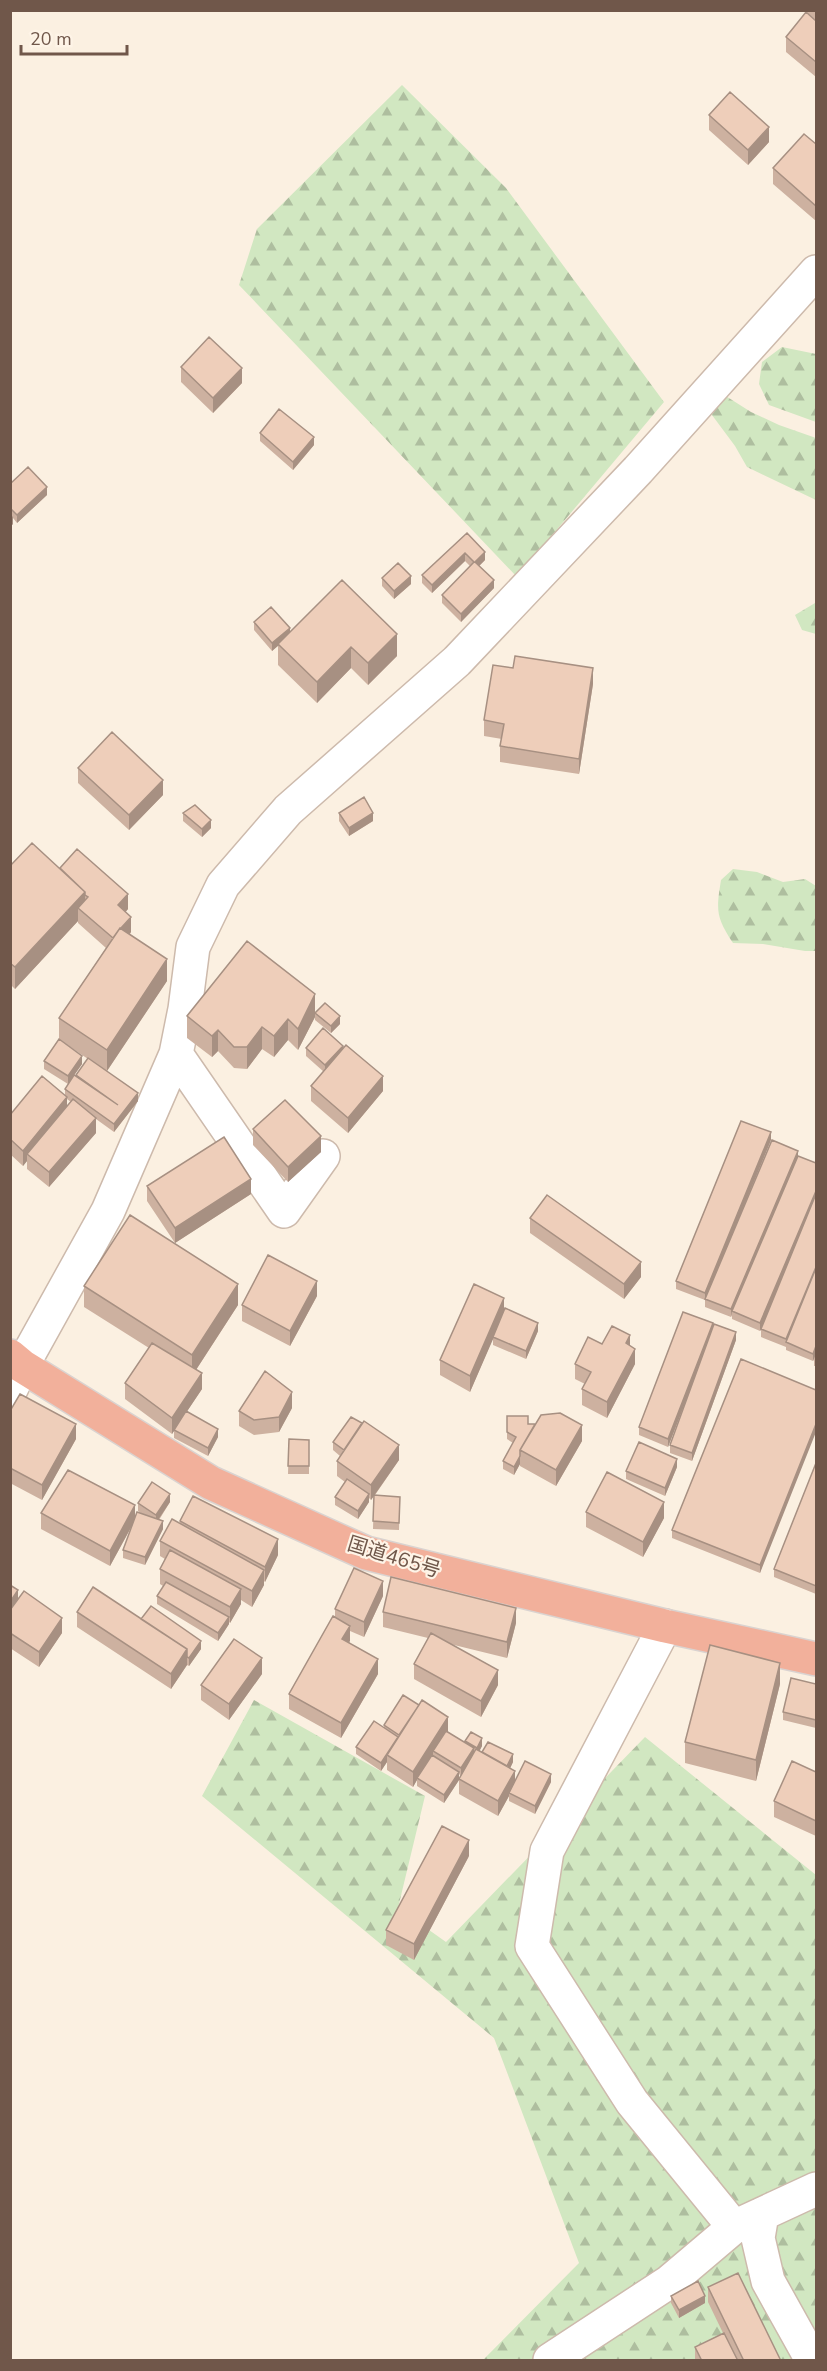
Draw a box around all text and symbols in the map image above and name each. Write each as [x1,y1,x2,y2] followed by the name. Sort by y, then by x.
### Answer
[21,18,128,56] scale bar
[30,27,72,51] text: 20 m
[344,1530,444,1584] street label: 国道465号

